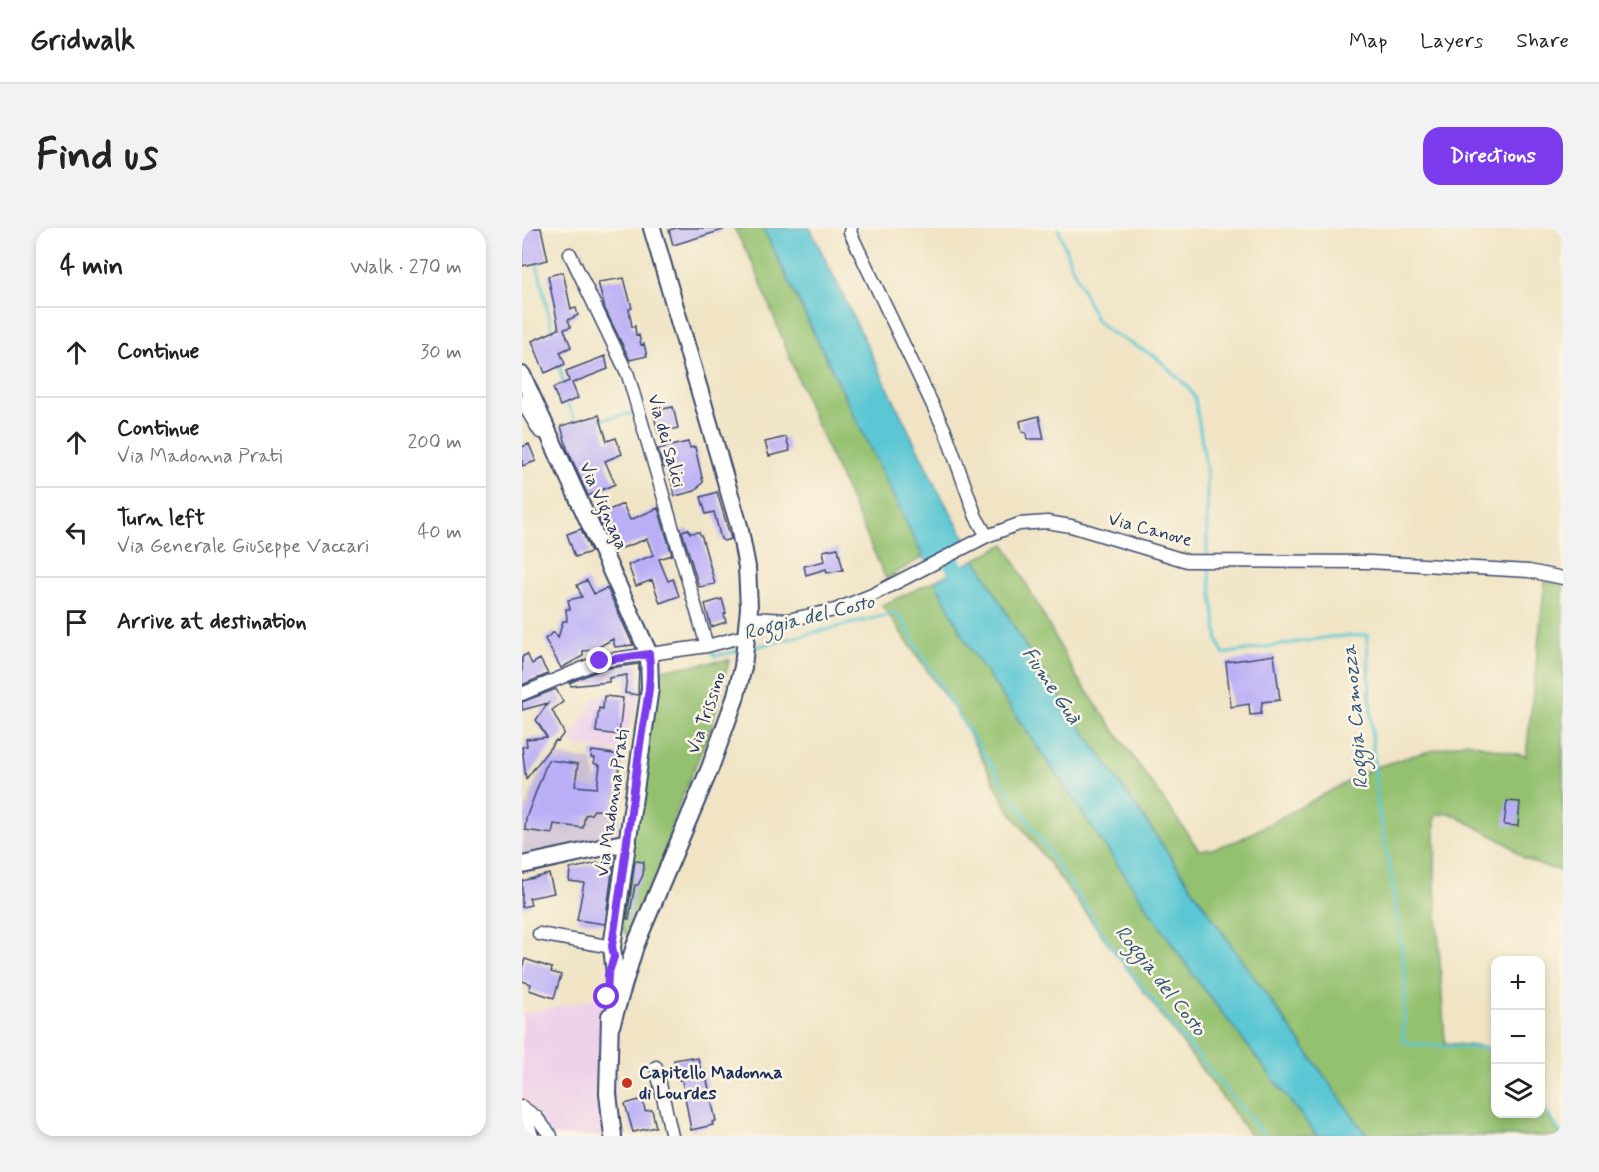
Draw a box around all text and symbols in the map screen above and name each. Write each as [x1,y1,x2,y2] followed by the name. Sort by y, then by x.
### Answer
[30,23,135,60] text: Gridwalk
[1349,27,1387,55] text: Map
[1420,27,1483,55] text: Layers
[1516,27,1569,55] text: Share
[1423,127,1563,185] button: Directions
[36,129,158,184] text: Find us
[60,250,123,284] text: 4 min
[350,254,462,281] text: Walk · 270 m
[60,336,93,369] icon: ahead
[117,338,199,366] text: Continue
[420,339,462,366] text: 30 m
[641,392,691,490] street label: Via dei Salici
[117,415,199,443] text: Continue
[60,426,93,459] icon: ahead
[407,429,462,456] text: 200 m
[117,443,282,470] text: Via Madonna Prati
[571,458,633,554] street label: Via Vignaga
[117,505,205,533] text: Turn left
[1105,507,1195,553] street label: Via Canove
[60,516,93,549] icon: left
[418,519,462,546] text: 40 m
[117,533,369,560] text: Via Generale Giuseppe Vaccari
[741,589,878,649] water label: Roggia del Costo
[60,606,93,639] icon: arrive
[117,608,307,636] text: Arrive at destination
[1015,642,1087,731] water label: Fiume Guà
[1336,642,1378,791] water label: Roggia Camozza
[586,647,612,673] route end
[682,669,732,757] street label: Via Trissino
[591,727,635,878] street label: Via Madonna Prati
[1107,920,1212,1044] water label: Roggia del Costo
[1491,956,1545,1118] map controls
[1491,956,1545,1010] button: +
[593,983,619,1009] route start
[1491,1010,1545,1064] button: −
[639,1061,783,1106] place label: Capitello Madonna di Lourdes
[1491,1064,1545,1118] button: layers
[620,1076,634,1090] marker: Capitello Madonna di Lourdes

